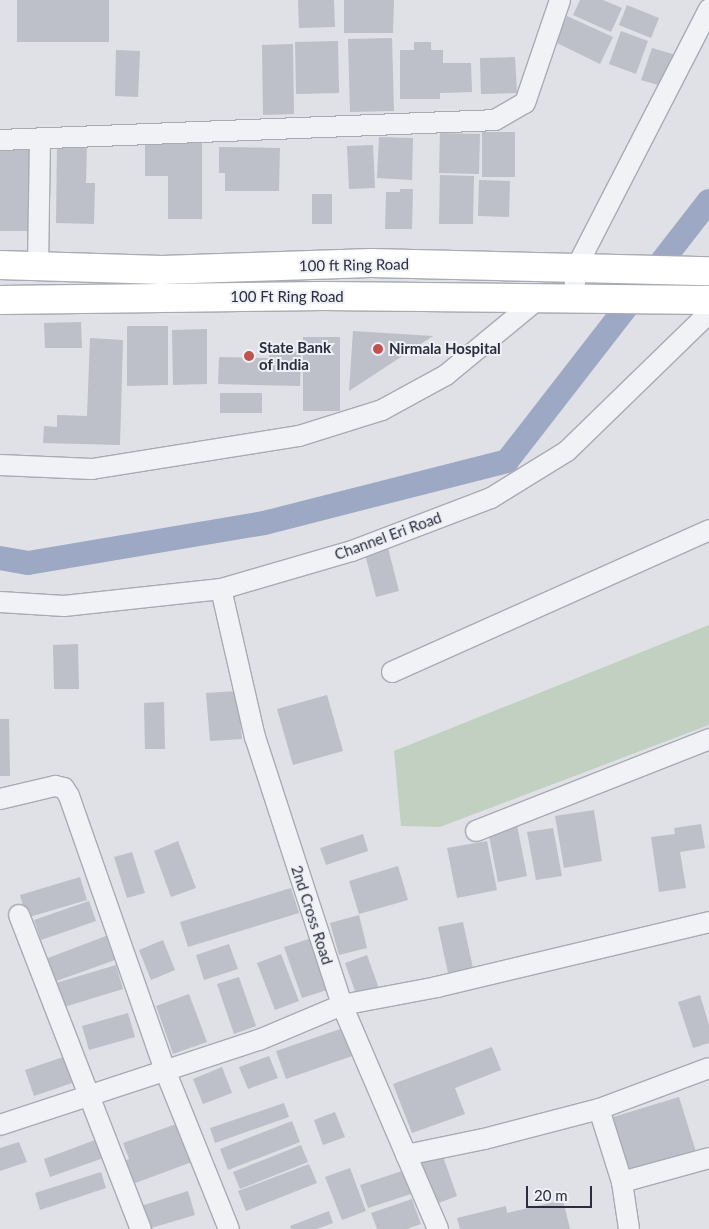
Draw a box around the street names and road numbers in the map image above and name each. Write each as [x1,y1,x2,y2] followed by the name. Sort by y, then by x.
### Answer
[299,255,409,275] street label: 100 ft Ring Road
[230,288,344,306] street label: 100 Ft Ring Road
[332,508,444,564] street label: Channel Eri Road
[288,863,336,967] street label: 2nd Cross Road

